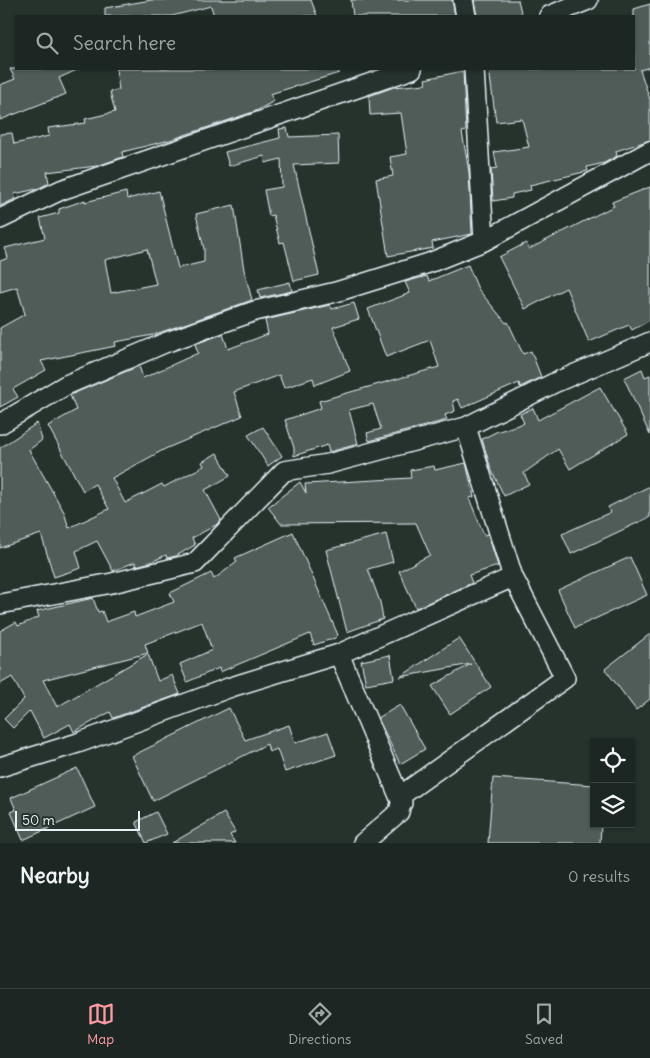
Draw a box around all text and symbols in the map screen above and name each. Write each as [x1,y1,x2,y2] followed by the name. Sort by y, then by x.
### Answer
[15,15,635,70] search box
[33,29,61,57] icon: search
[73,31,176,55] text: Search here
[590,738,635,828] map controls
[590,738,635,783] button: locate
[590,783,635,828] button: layers
[15,808,140,831] scale bar
[22,811,55,829] text: 50 m
[20,862,90,889] text: Nearby
[568,866,630,886] text: 0 results
[87,1000,115,1048] tab: Map
[288,1000,351,1048] tab: Directions
[525,1000,563,1048] tab: Saved

